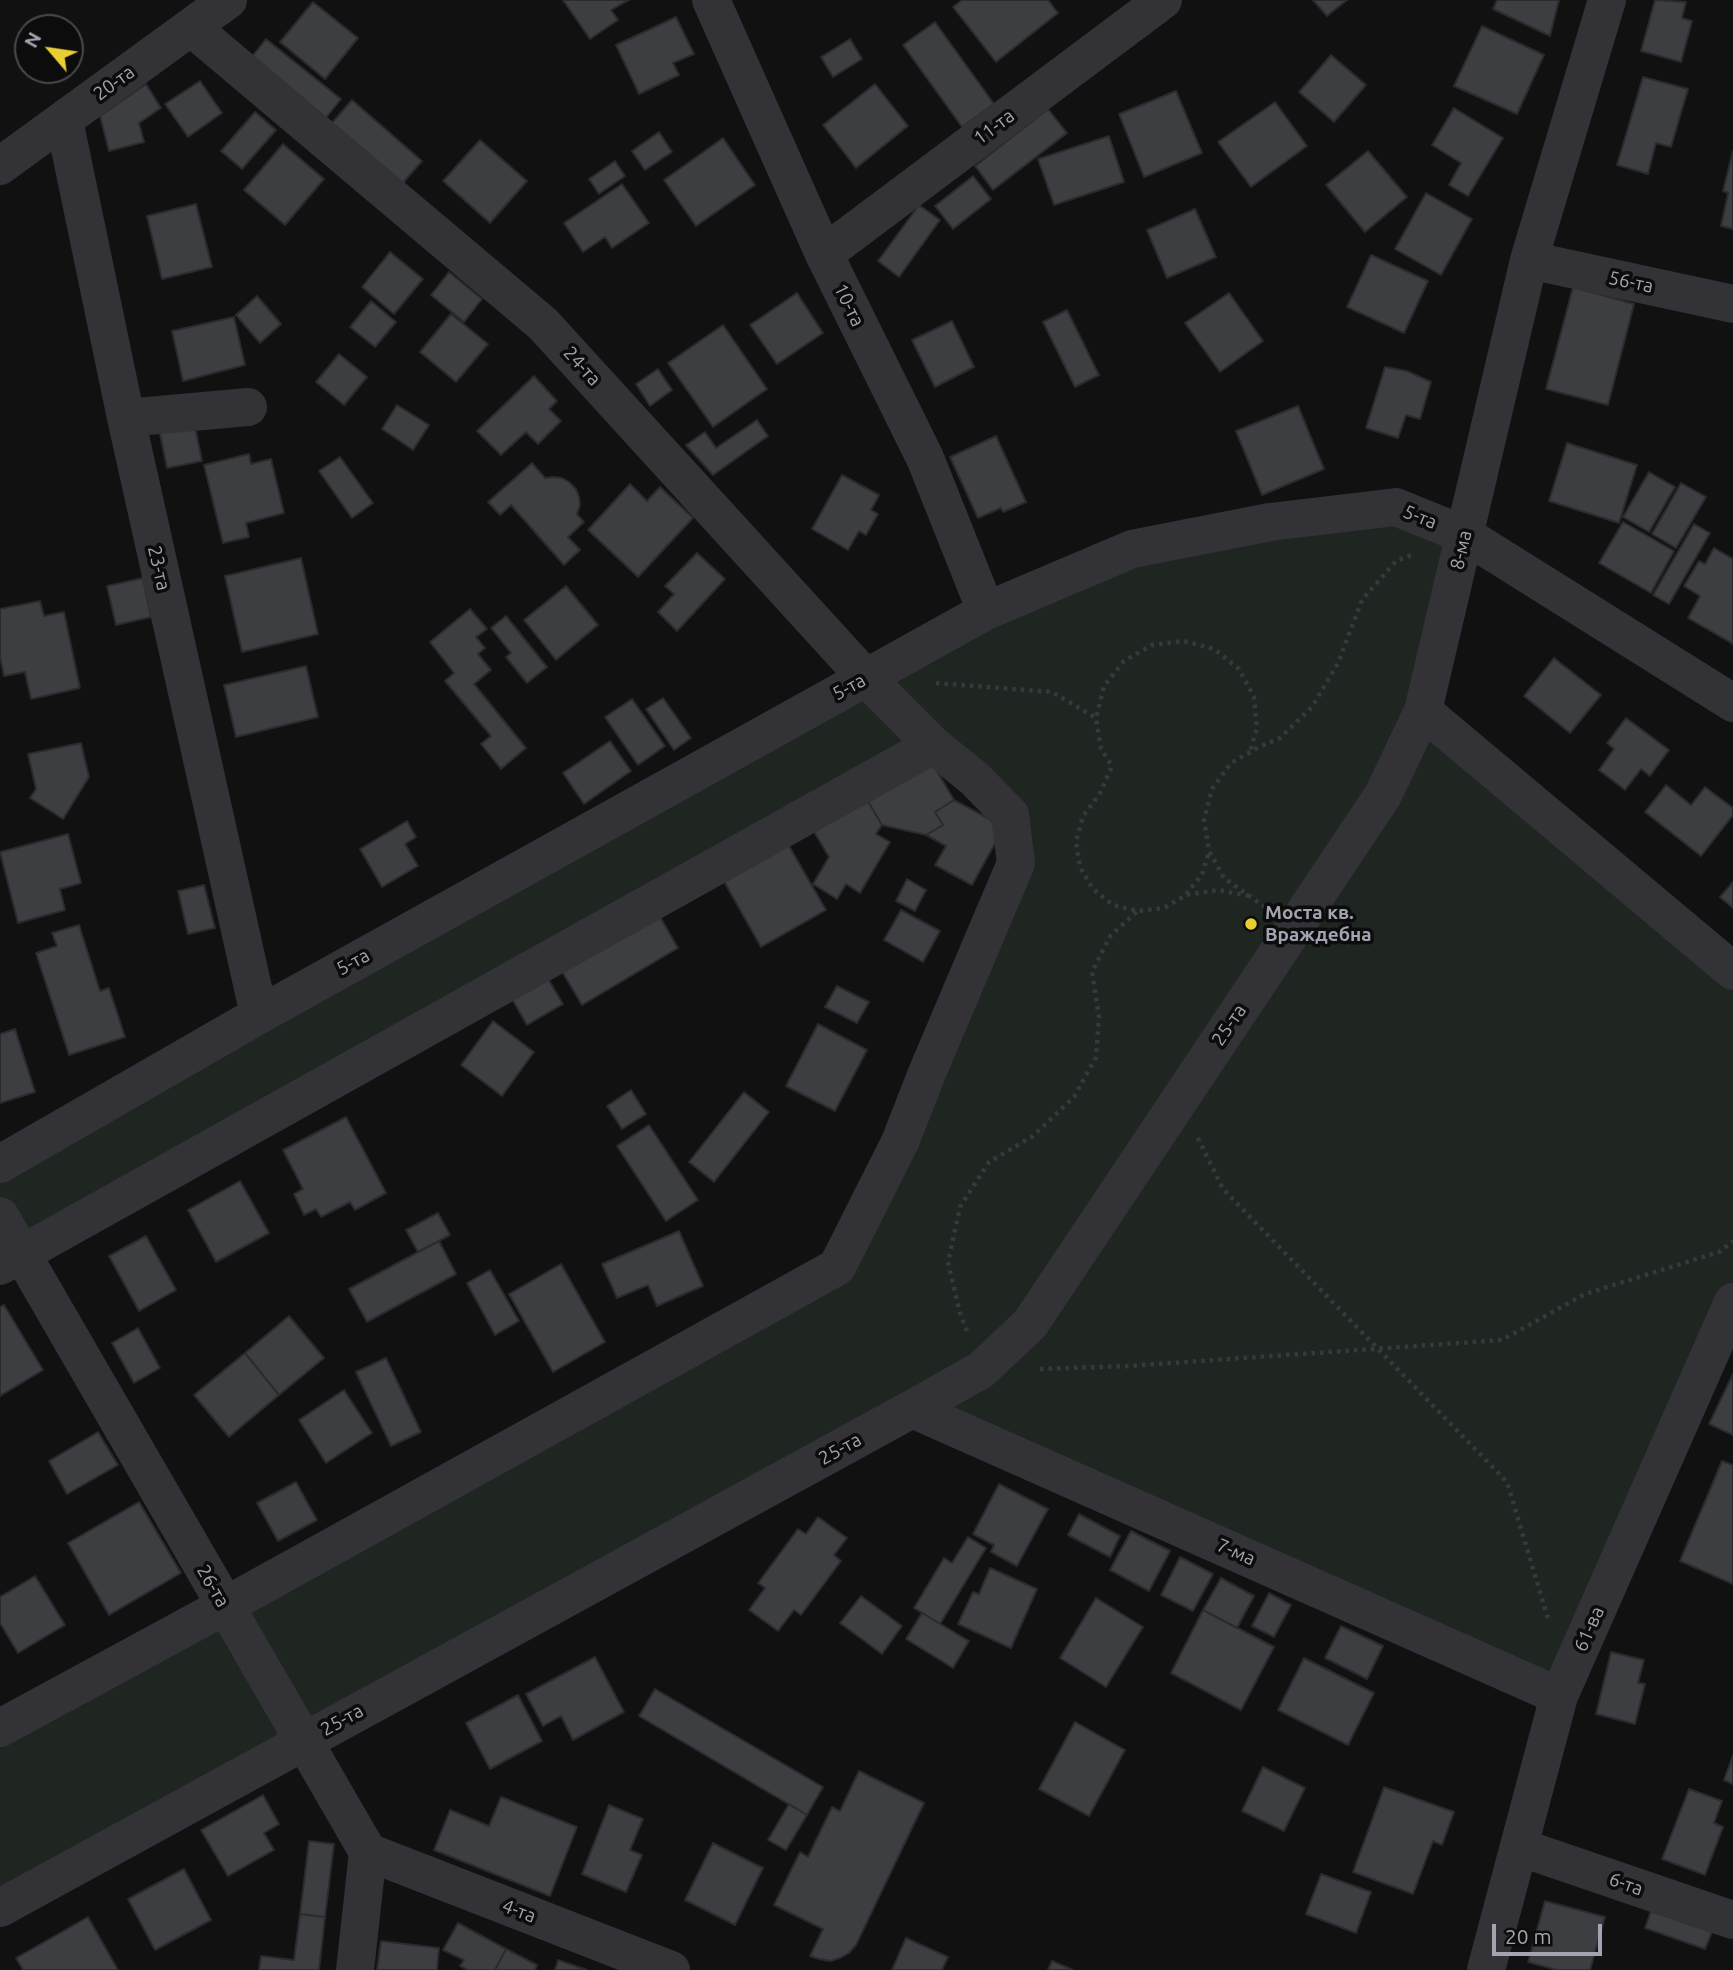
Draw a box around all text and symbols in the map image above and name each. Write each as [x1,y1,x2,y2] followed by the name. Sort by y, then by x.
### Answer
[14,14,84,84] north arrow
[19,28,45,51] text: N
[89,61,139,105] street label: 20-та
[969,104,1019,150] street label: 11-та
[1607,266,1655,298] street label: 56-та
[829,280,869,330] street label: 10-та
[558,342,606,390] street label: 24-та
[1400,500,1440,534] street label: 5-та
[1445,528,1477,572] street label: 8-ма
[143,543,175,593] street label: 23-та
[828,669,870,705] street label: 5-та
[1265,902,1372,946] place label: Моста кв. Враждебна
[1243,916,1259,932] marker: Моста кв. Враждебна
[332,944,374,980] street label: 5-та
[1207,1000,1251,1050] street label: 25-та
[815,1428,865,1470] street label: 25-та
[1213,1533,1259,1571] street label: 7-ма
[192,1561,234,1611] street label: 26-та
[1569,1603,1609,1655] street label: 61-ва
[317,1699,367,1741] street label: 25-та
[1606,1868,1646,1900] street label: 6-та
[499,1894,539,1928] street label: 4-та
[1495,1910,1605,1954] scale bar
[1505,1924,1552,1948] text: 20 m

